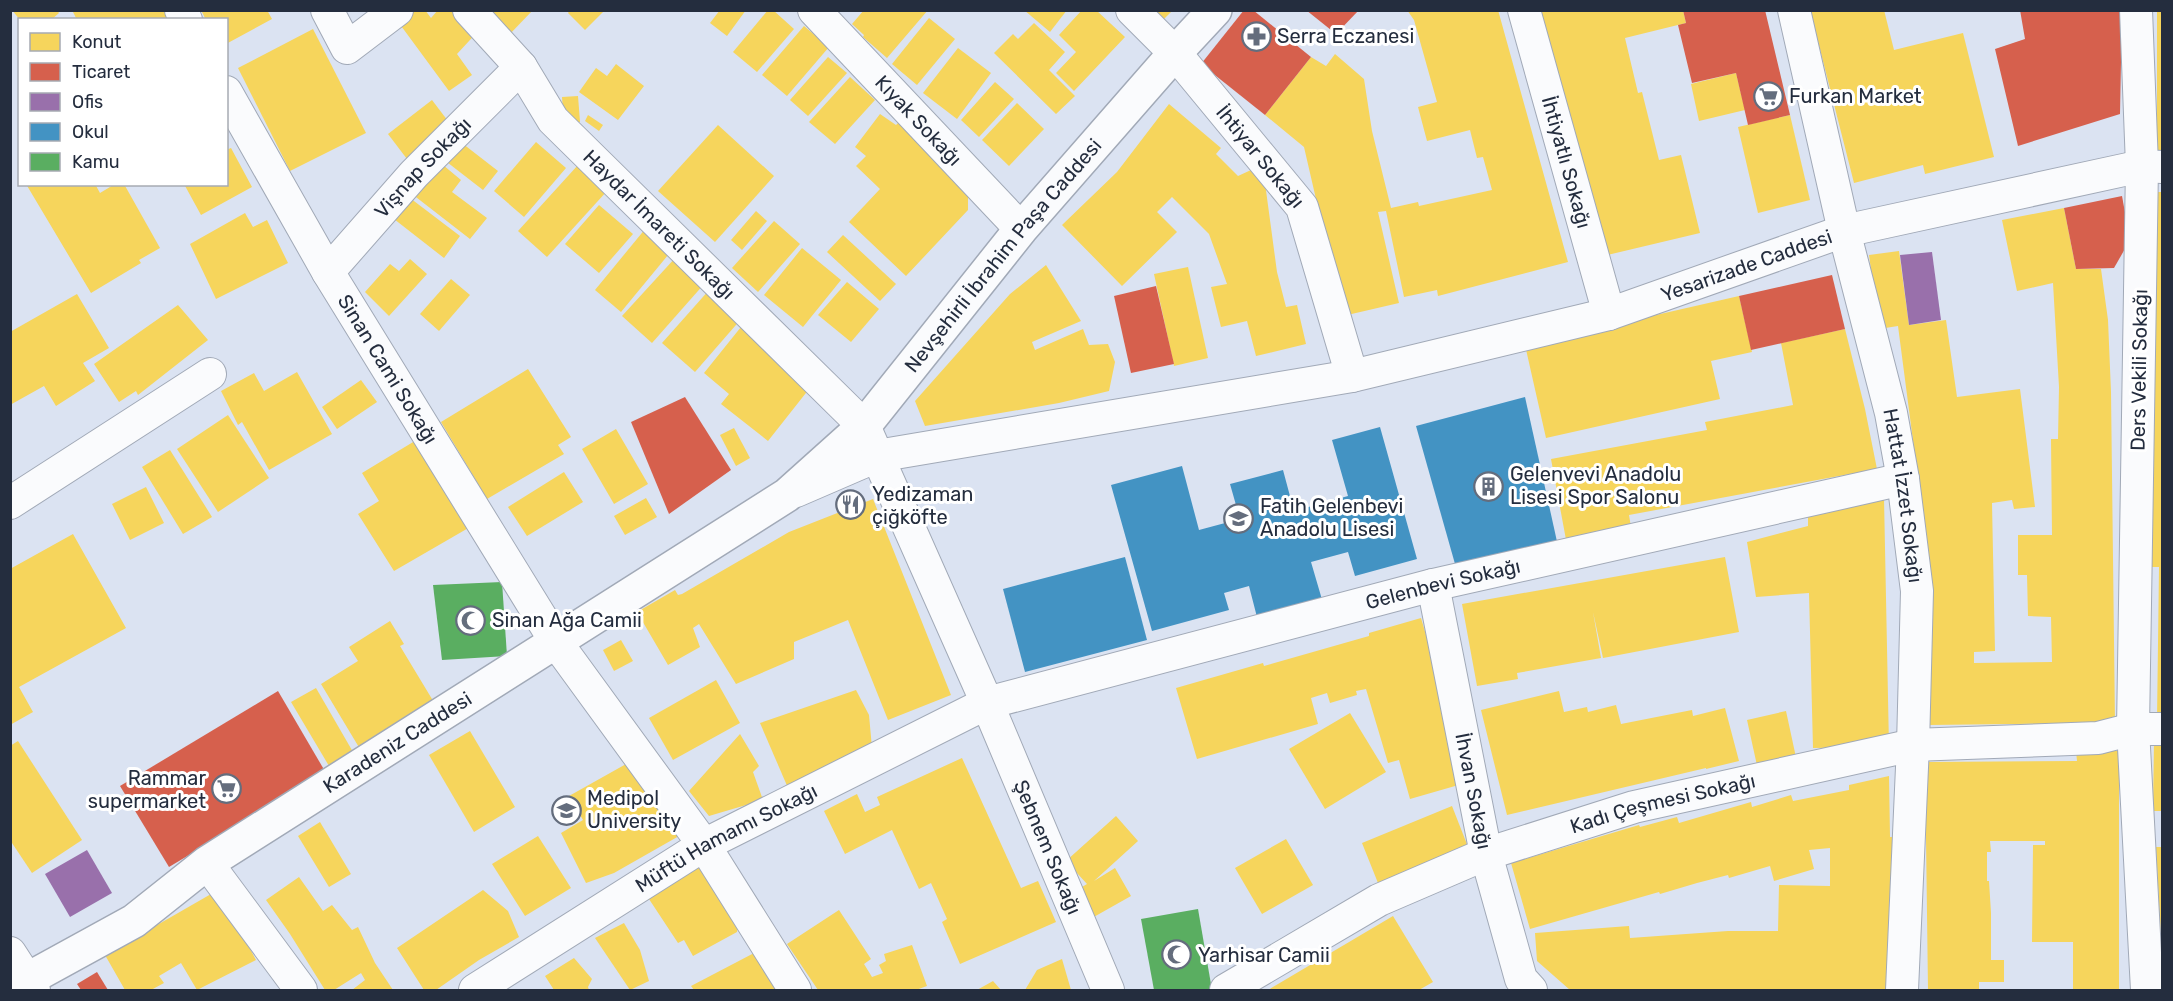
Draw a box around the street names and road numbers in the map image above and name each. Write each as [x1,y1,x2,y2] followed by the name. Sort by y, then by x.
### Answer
[870,70,967,171] street label: Kıyak Sokağı
[1537,93,1596,231] street label: İhtiyatlı Sokağı
[1211,100,1310,213] street label: İhtiyar Sokağı
[369,112,476,223] street label: Vişnap Sokağı
[900,134,1107,377] street label: Nevşehirli İbrahim Paşa Caddesi
[578,145,740,304] street label: Haydar İmareti Sokağı
[1658,224,1835,307] street label: Yesarizade Caddesi
[2126,289,2152,451] street label: Ders Vekili Sokağı
[333,290,443,448] street label: Sinan Cami Sokağı
[1878,406,1928,584] street label: Hattat İzzet Sokağı
[1363,554,1523,614] street label: Gelenbevi Sokağı
[319,686,476,798] street label: Karadeniz Caddesi
[1450,731,1497,851] street label: İhvan Sokağı
[1567,768,1757,839] street label: Kadı Çeşmesi Sokağı
[1009,776,1087,918] street label: Şebnem Sokağı
[631,778,821,897] street label: Müftü Hamamı Sokağı

